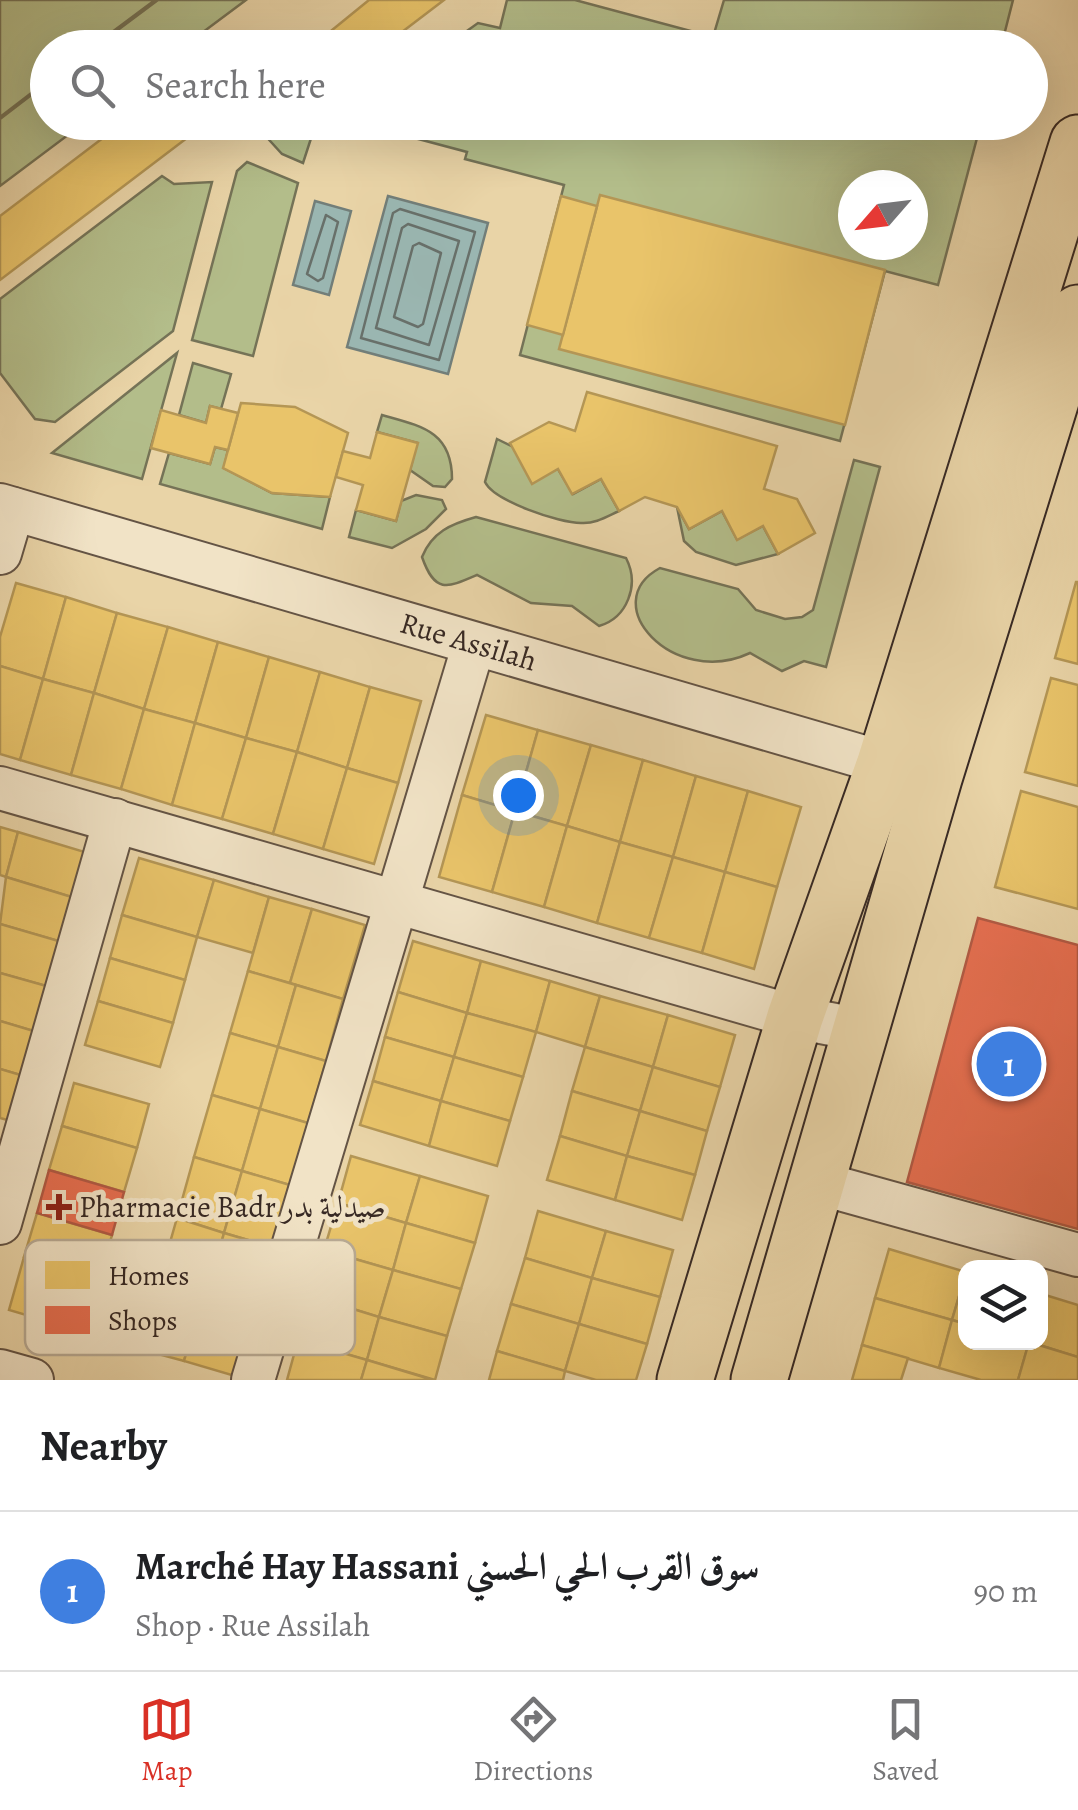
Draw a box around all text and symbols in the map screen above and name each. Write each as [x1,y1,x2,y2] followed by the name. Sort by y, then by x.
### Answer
[30,30,1048,140] search box
[65,58,120,113] icon: search
[145,59,326,111] text: Search here
[838,170,928,260] north arrow
[395,603,542,681] street label: Rue Assilah
[493,770,544,821] your location
[976,1026,1042,1102] pin: 1
[79,1187,386,1227] place label: Pharmacie Badr صيدلية بدر
[48,1196,70,1218] marker: Pharmacie Badr صيدلية بدر
[25,1240,355,1355] legend
[108,1257,190,1295] text: Homes
[958,1260,1048,1350] map controls
[958,1260,1048,1350] button: layers
[108,1302,178,1340] text: Shops
[40,1417,167,1474] text: Nearby
[135,1540,760,1592] text: Marché Hay Hassani سوق القرب الحي الحسني
[67,1569,78,1613] text: 1
[973,1569,1038,1613] text: 90 m
[135,1603,370,1647] text: Shop · Rue Assilah
[139,1692,194,1790] tab: Map
[473,1692,593,1790] tab: Directions
[872,1692,939,1790] tab: Saved

